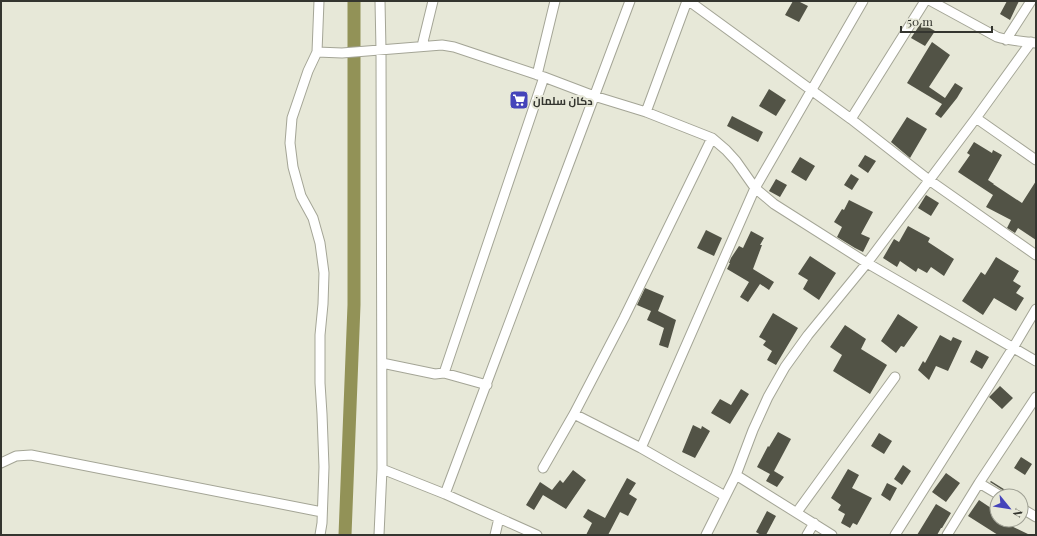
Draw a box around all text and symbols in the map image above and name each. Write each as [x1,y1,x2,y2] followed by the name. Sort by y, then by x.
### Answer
[901,8,992,34] scale bar
[907,13,933,29] text: 50 m
[508,89,530,111] supermarket icon: دكان سلمان
[533,93,593,108] place label: دكان سلمان
[989,488,1029,528] north arrow
[1010,506,1027,520] text: N

